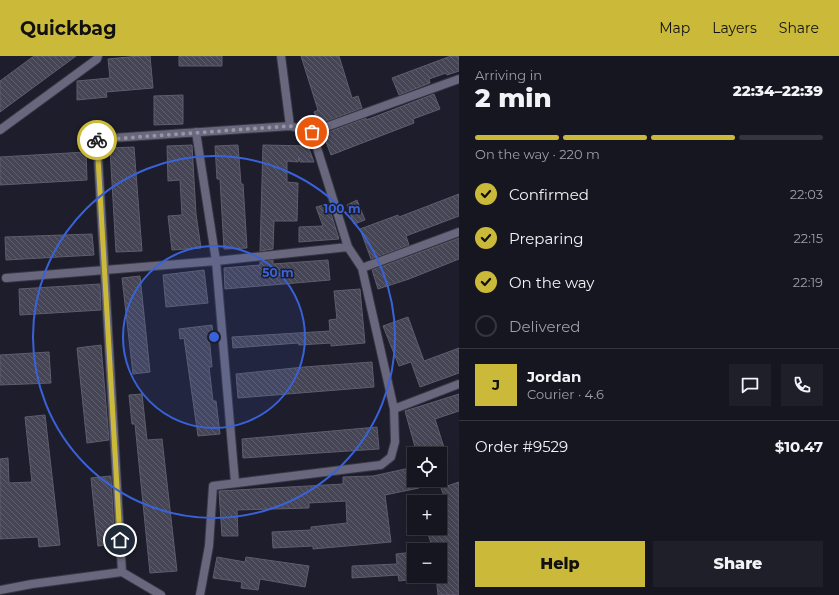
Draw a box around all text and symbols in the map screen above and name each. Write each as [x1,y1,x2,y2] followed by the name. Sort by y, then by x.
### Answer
[20,17,116,40] text: Quickbag
[659,19,690,37] text: Map
[712,19,757,37] text: Layers
[779,19,819,37] text: Share
[475,67,542,83] text: Arriving in
[733,81,823,100] text: 22:34–22:39
[475,82,552,114] text: 2 min
[295,115,329,149] pin
[77,120,117,160] courier
[301,121,323,143] icon: bag
[86,129,108,151] icon: bike
[475,146,600,162] text: On the way · 220 m
[475,183,497,205] icon: check
[509,185,589,204] text: Confirmed
[790,186,823,202] text: 22:03
[324,201,360,216] text: 100 m
[475,227,497,249] icon: check
[509,229,584,248] text: Preparing
[793,230,823,246] text: 22:15
[262,265,294,280] text: 50 m
[475,271,497,293] icon: check
[509,273,594,292] text: On the way
[793,274,823,290] text: 22:19
[509,317,581,336] text: Delivered
[207,330,221,344] centre of rings
[729,364,771,406] button: chat
[781,364,823,406] button: phone
[527,367,581,386] text: Jordan
[492,375,500,394] text: J
[527,386,604,402] text: Courier · 4.6
[475,437,568,456] text: Order #9529
[775,437,823,456] text: $10.47
[407,447,447,583] map controls
[407,447,447,487] button: locate
[407,495,447,535] button: +
[103,523,137,557] pin
[109,529,131,551] icon: home
[475,541,645,587] button: Help
[653,541,823,587] button: Share
[407,543,447,583] button: −

